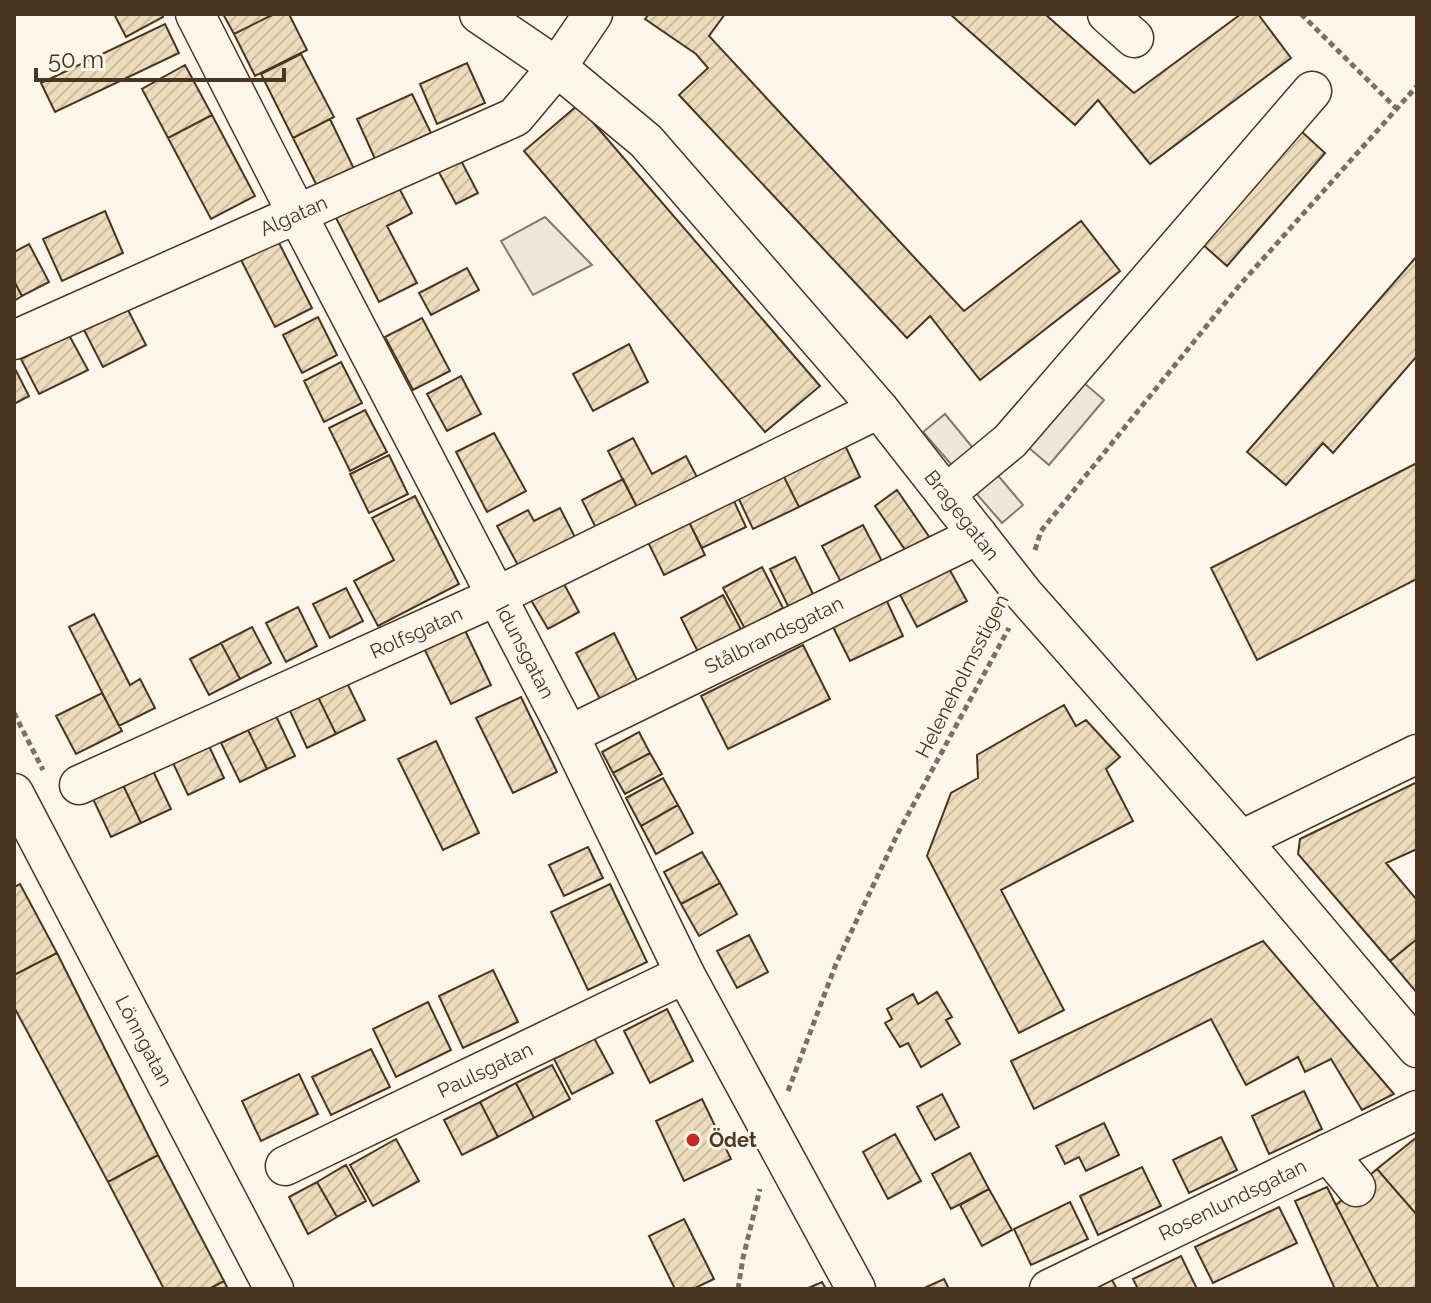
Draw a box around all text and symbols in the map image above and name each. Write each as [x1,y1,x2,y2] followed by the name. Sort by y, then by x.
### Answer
[36,32,284,82] scale bar
[48,45,104,74] text: 50 m
[256,190,331,241] street label: Algatan
[919,465,1005,565] street label: Bragegatan
[910,590,1014,762] street label: Heleneholmsstigen
[700,591,847,679] street label: Stålbrandsgatan
[491,600,560,703] street label: Idunsgatan
[366,601,466,664] street label: Rolfsgatan
[110,991,178,1090] street label: Lönngatan
[434,1037,537,1103] street label: Paulsgatan
[709,1128,757,1152] place label: Ödet
[684,1131,702,1149] marker: Ödet
[1155,1154,1310,1246] street label: Rosenlundsgatan

